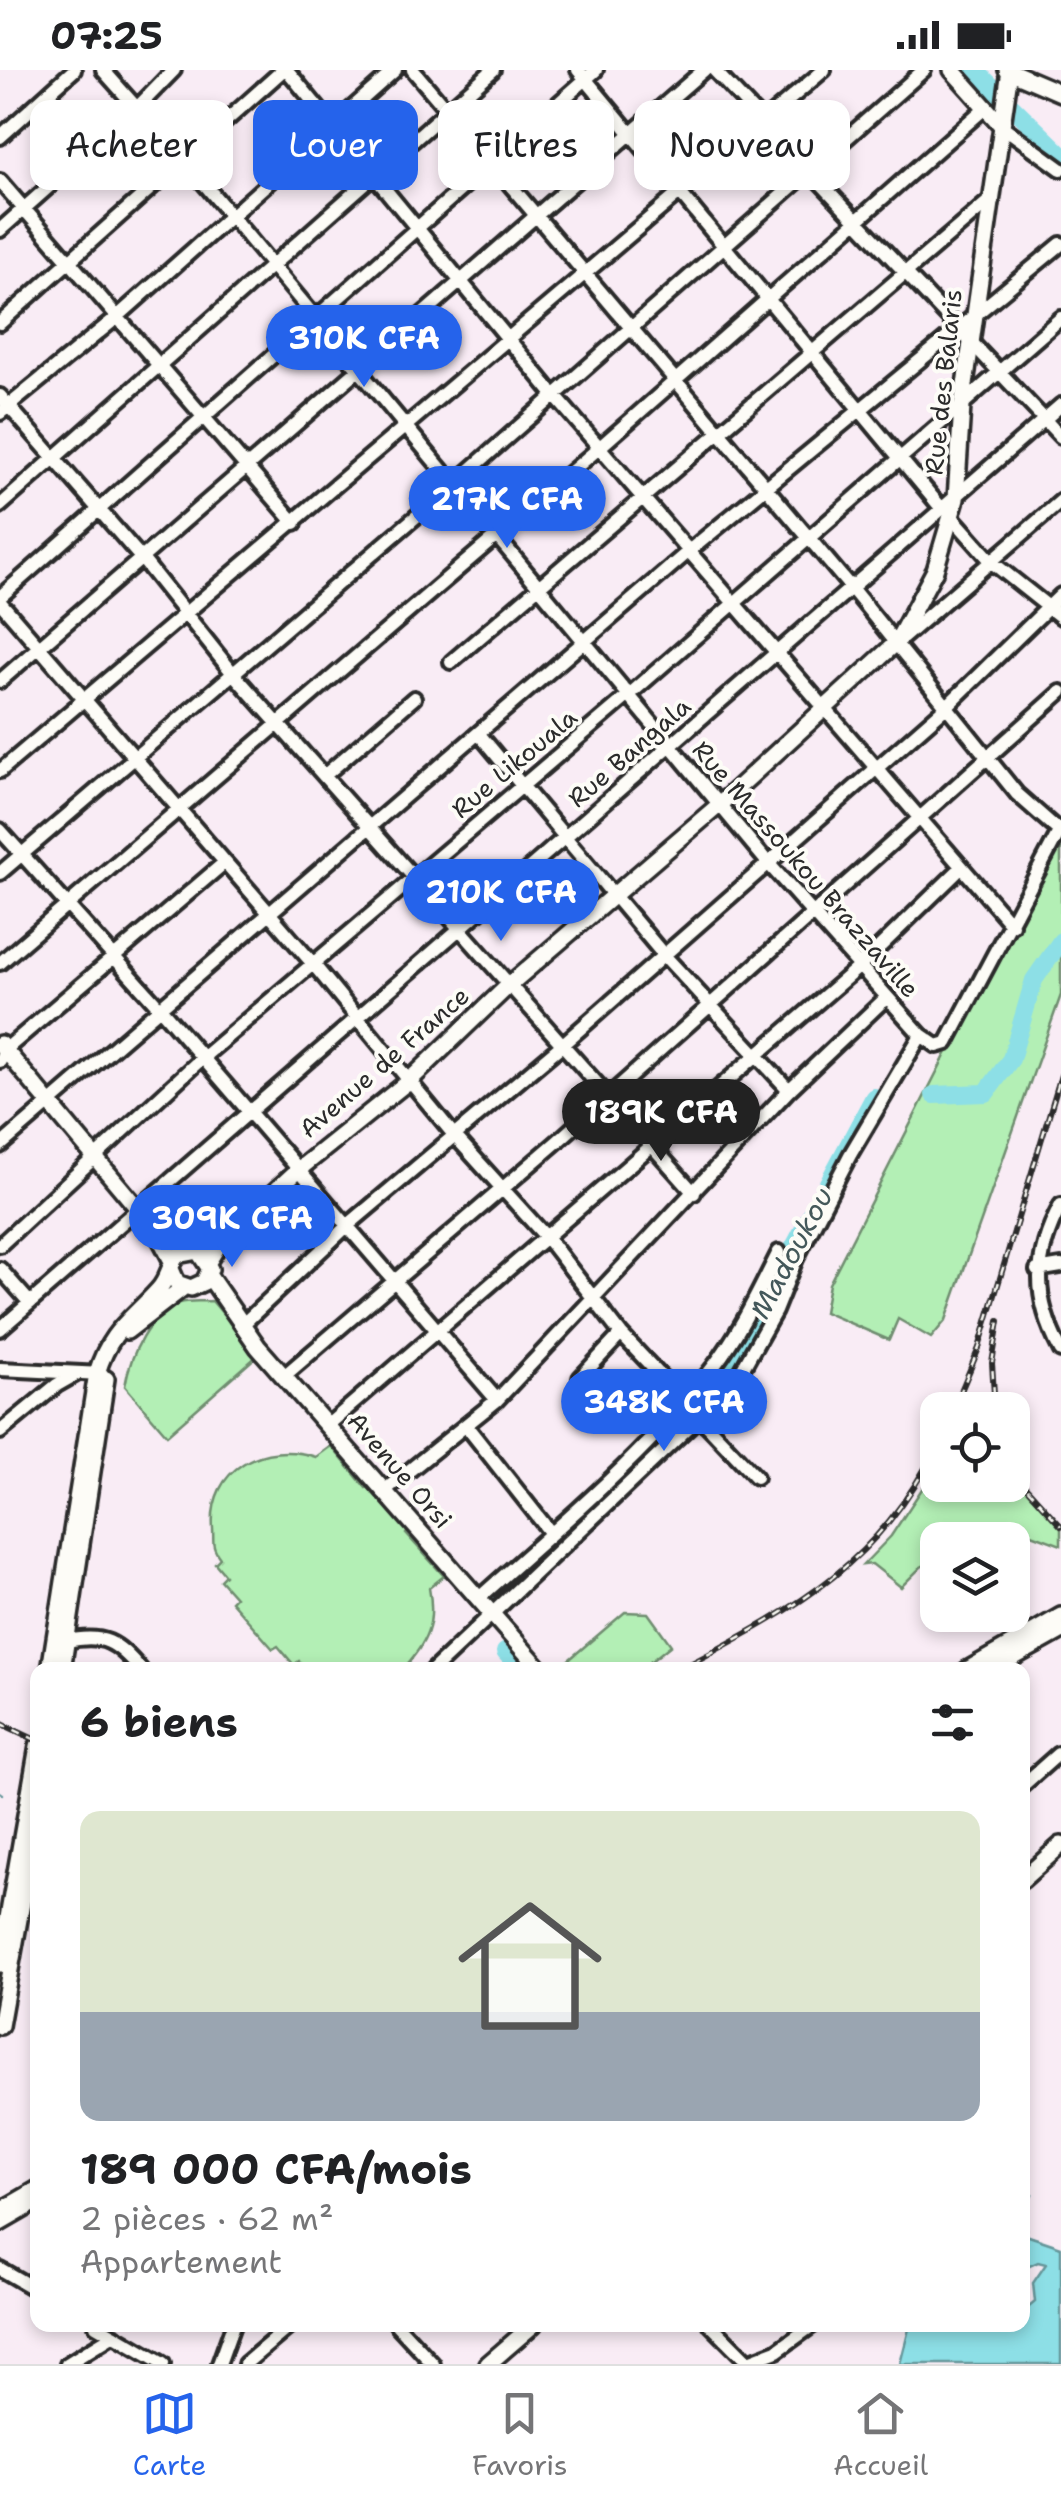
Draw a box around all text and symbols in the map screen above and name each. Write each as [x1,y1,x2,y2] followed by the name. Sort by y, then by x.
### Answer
[50,10,163,61] text: 07:25
[30,100,233,190] chip: Acheter
[253,100,418,190] chip: Louer
[438,100,614,190] chip: Filtres
[634,100,850,190] chip: Nouveau
[916,288,970,476] street label: Rue des Balaris
[261,305,467,390] pin: 310K CFA
[288,316,440,359] text: 310K CFA
[404,466,610,551] pin: 217K CFA
[431,477,583,520] text: 217K CFA
[560,689,698,815] street label: Rue Bangala
[444,700,584,826] street label: Rue Likouala
[685,733,927,1005] street label: Rue Massoukou Brazzaville
[398,859,604,944] pin: 210K CFA
[425,870,577,913] text: 210K CFA
[292,979,476,1145] street label: Avenue de France
[558,1079,764,1164] pin: 189K CFA
[584,1090,738,1133] text: 189K CFA
[741,1181,841,1325] water label: Madoukou
[129,1185,335,1270] pin: 309K CFA
[151,1196,313,1239] text: 309K CFA
[561,1369,767,1454] pin: 348K CFA
[583,1380,745,1423] text: 348K CFA
[920,1392,1030,1632] map controls
[920,1392,1030,1502] button: locate
[340,1404,460,1536] street label: Avenue Orsi
[920,1522,1030,1632] button: layers
[80,1694,238,1750] text: 6 biens
[925,1695,980,1750] icon: filters
[440,1876,620,2056] icon: home
[80,2141,472,2197] text: 189 000 CFA/mois
[80,2197,333,2240] text: 2 pièces · 62 m²
[80,2240,282,2283] text: Appartement
[133,2386,206,2484] tab: Carte
[472,2386,568,2484] tab: Favoris
[833,2386,928,2484] tab: Accueil

